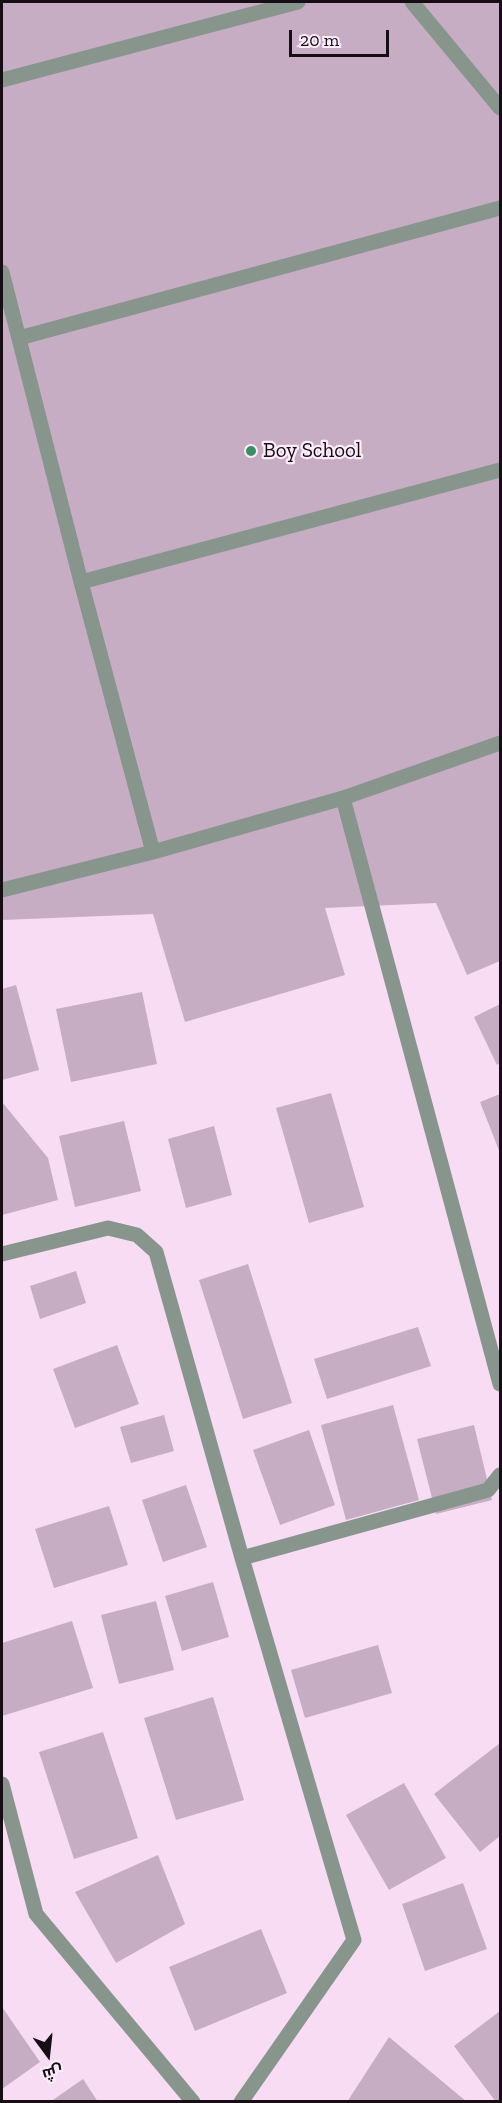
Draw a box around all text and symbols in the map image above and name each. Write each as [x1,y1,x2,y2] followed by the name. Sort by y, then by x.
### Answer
[292,18,392,56] scale bar
[300,29,339,51] text: 20 m
[263,438,361,464] place label: Boy School
[244,444,258,458] marker: Boy School
[18,2025,78,2085] north arrow
[40,2061,65,2085] text: ش

